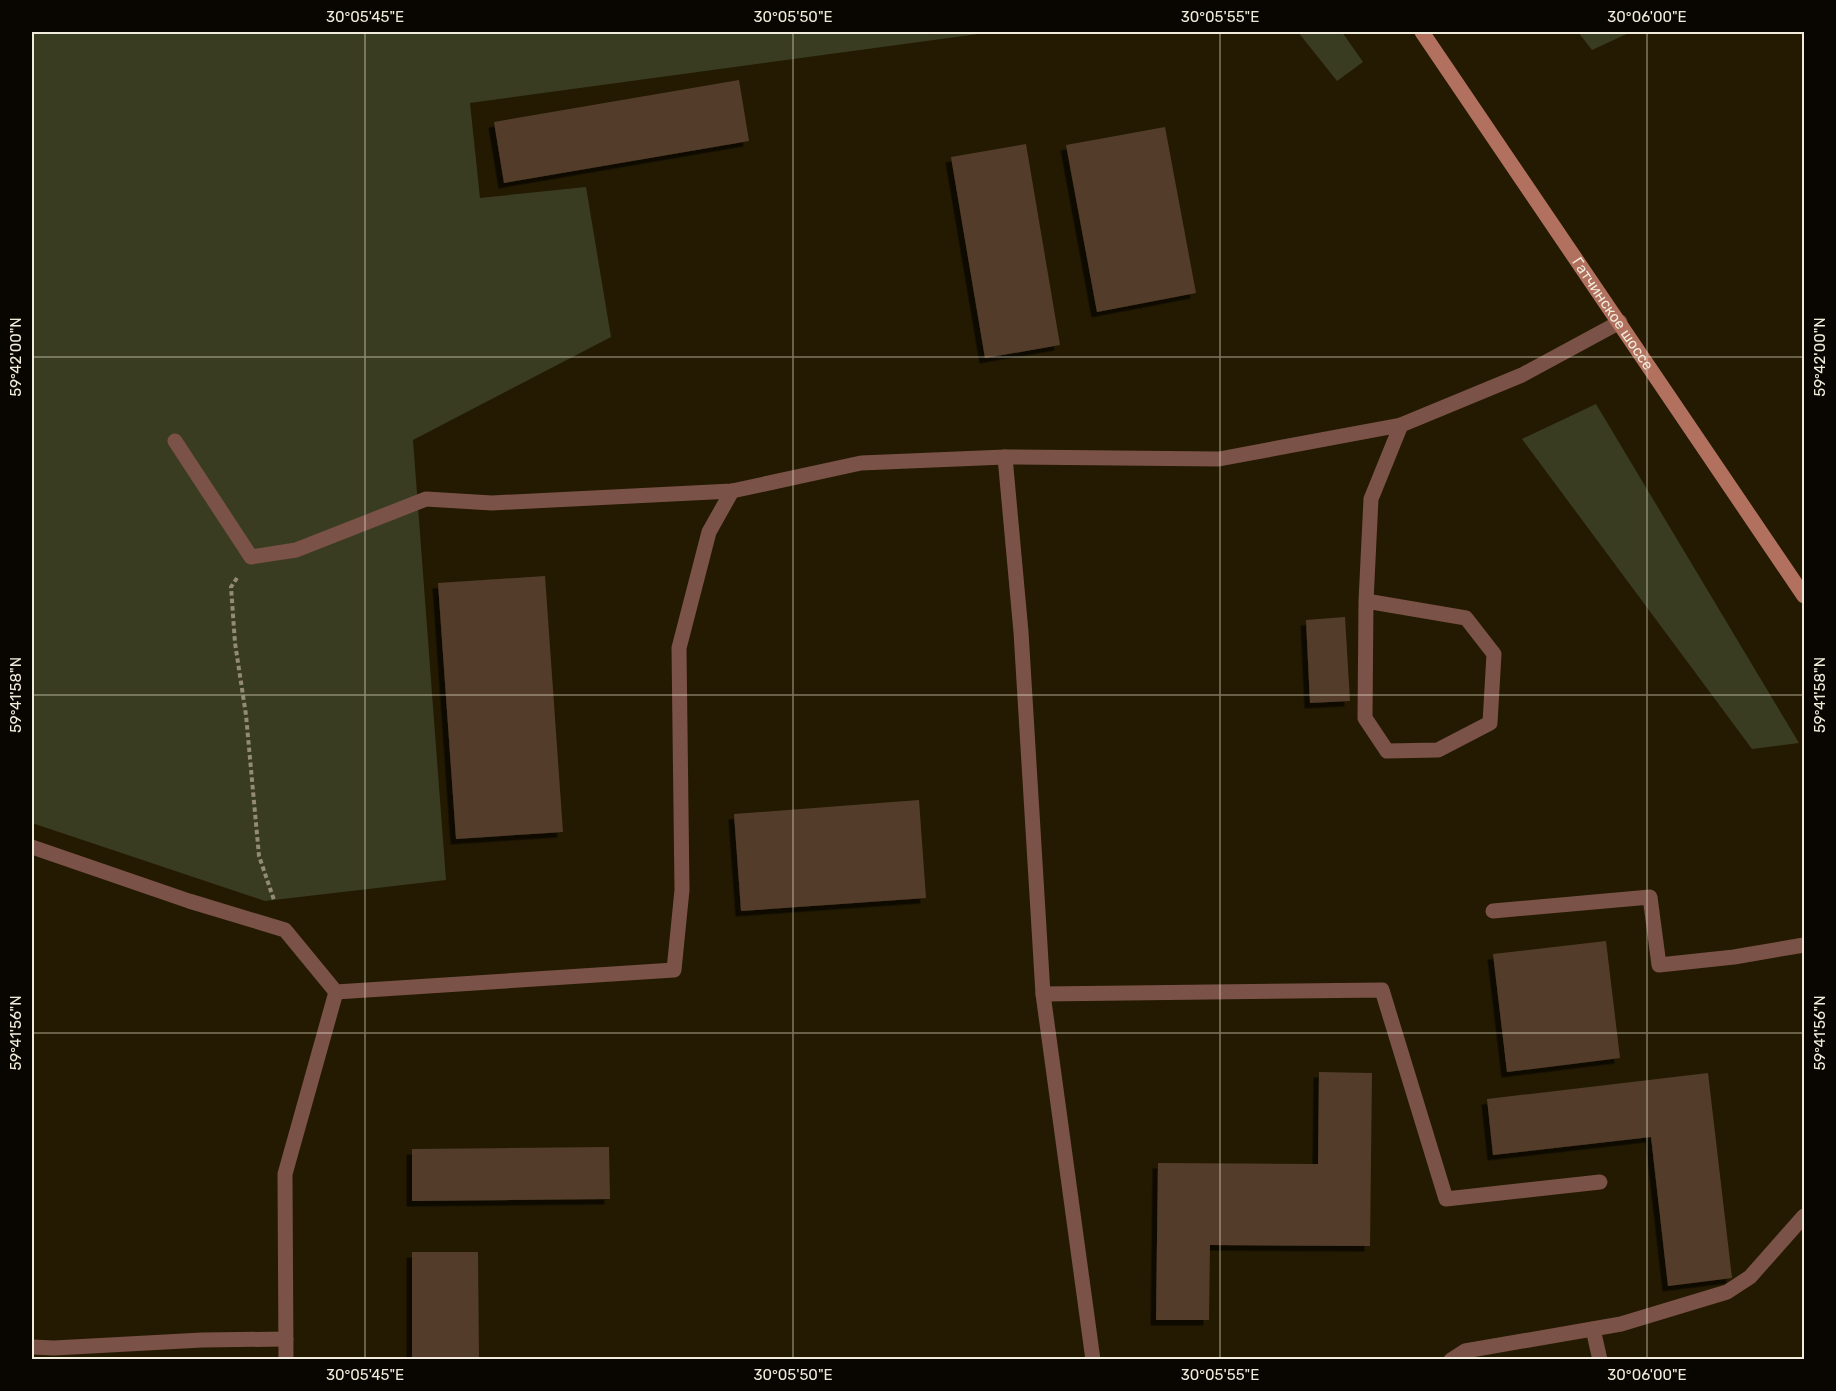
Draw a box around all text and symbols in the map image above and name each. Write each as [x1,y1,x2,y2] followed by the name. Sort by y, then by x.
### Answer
[326,8,404,26] text: 30°05'45"E
[753,8,833,26] text: 30°05'50"E
[1181,8,1259,26] text: 30°05'55"E
[1607,8,1687,26] text: 30°06'00"E
[1568,254,1657,373] street label: Гатчинское шоссе
[7,317,25,397] text: 59°42'00"N
[1811,317,1829,397] text: 59°42'00"N
[7,657,25,733] text: 59°41'58"N
[1811,657,1829,733] text: 59°41'58"N
[7,995,25,1071] text: 59°41'56"N
[1811,995,1829,1071] text: 59°41'56"N
[326,1366,404,1384] text: 30°05'45"E
[753,1366,833,1384] text: 30°05'50"E
[1181,1366,1259,1384] text: 30°05'55"E
[1607,1366,1687,1384] text: 30°06'00"E

